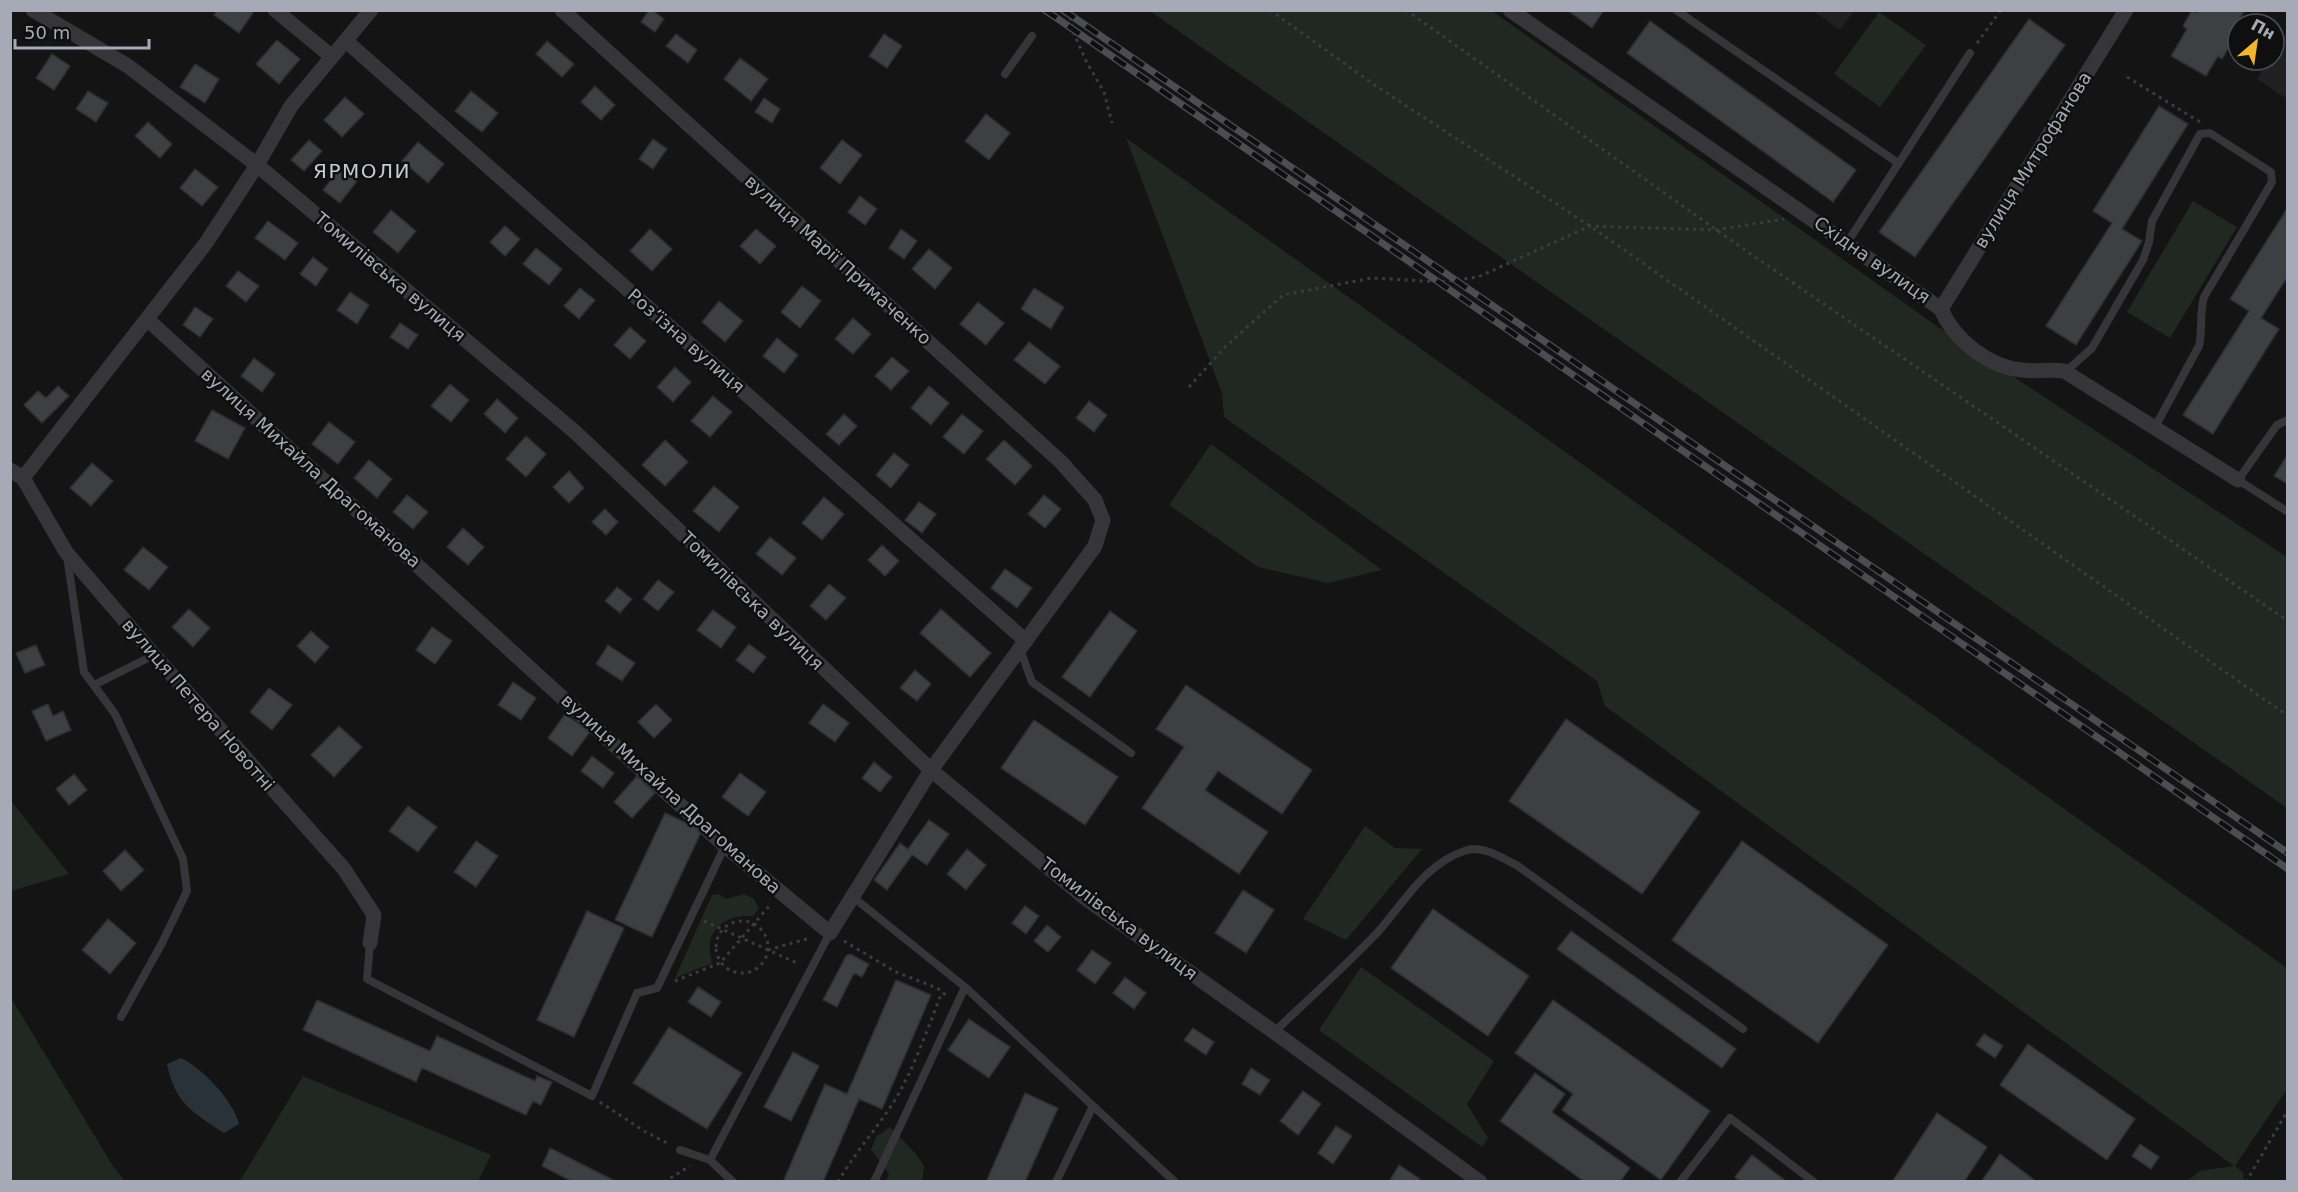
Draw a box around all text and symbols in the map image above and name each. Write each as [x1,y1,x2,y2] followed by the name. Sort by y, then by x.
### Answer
[15,12,148,50] scale bar
[2226,12,2286,72] north arrow
[2248,15,2278,44] text: Пн
[24,22,70,43] text: 50 m
[1970,68,2096,252] street label: вулиця Митрофанова
[313,159,411,183] district label: ЯРМОЛИ
[741,170,936,349] street label: вулиця Марії Примаченко
[310,207,470,346] street label: Томилівська вулиця
[1810,212,1934,307] street label: Східна вулиця
[624,284,749,397] street label: Розʼїзна вулиця
[197,363,425,572] street label: вулиця Михайла Драгоманова
[676,526,828,674] street label: Томилівська вулиця
[118,614,279,795] street label: вулиця Петера Новотні
[557,689,785,898] street label: вулиця Михайла Драгоманова
[1036,852,1202,984] street label: Томилівська вулиця

